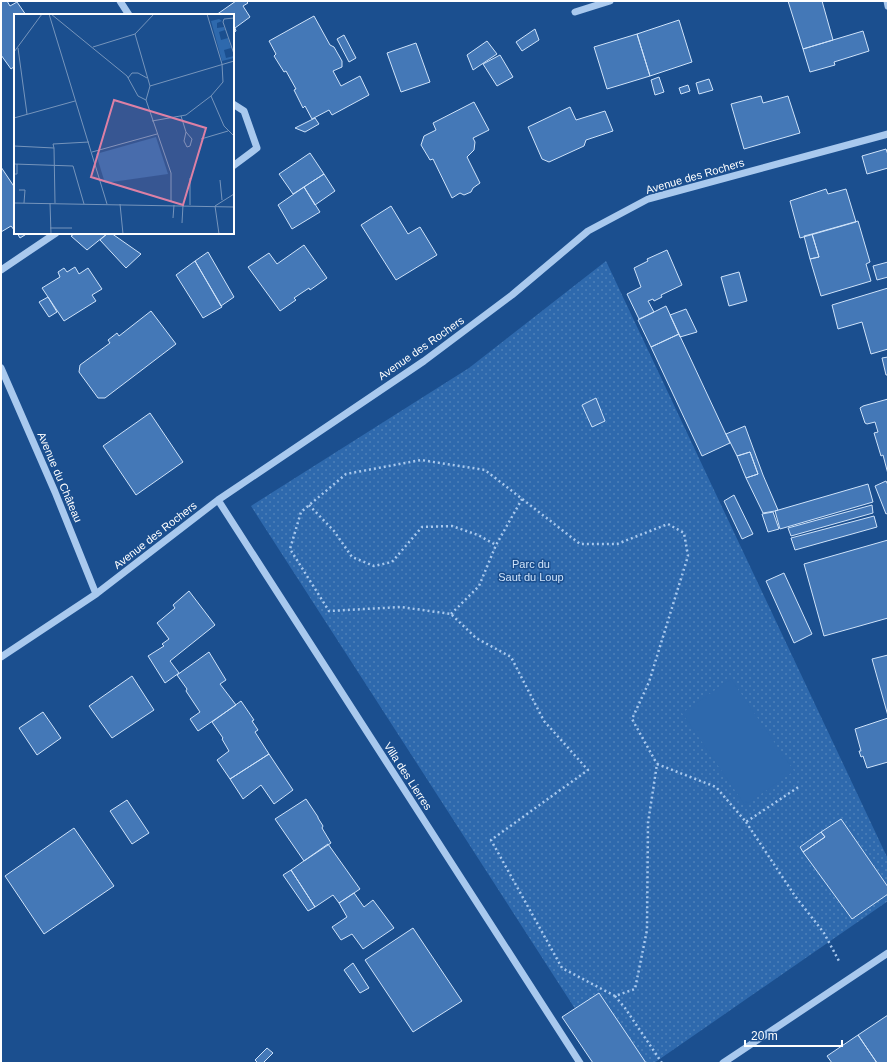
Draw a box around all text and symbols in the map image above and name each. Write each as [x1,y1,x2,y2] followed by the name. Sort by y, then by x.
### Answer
[14,14,234,234] inset map
[644,156,746,196] street label: Avenue des Rochers
[376,314,467,382] street label: Avenue des Rochers
[36,430,84,524] street label: Avenue du Château
[111,499,199,571] street label: Avenue des Rochers
[498,558,564,583] park label: Parc du Saut du Loup
[382,740,435,812] street label: Villa des Lierres
[745,1022,842,1048] scale bar
[751,1029,778,1043] text: 20 m

